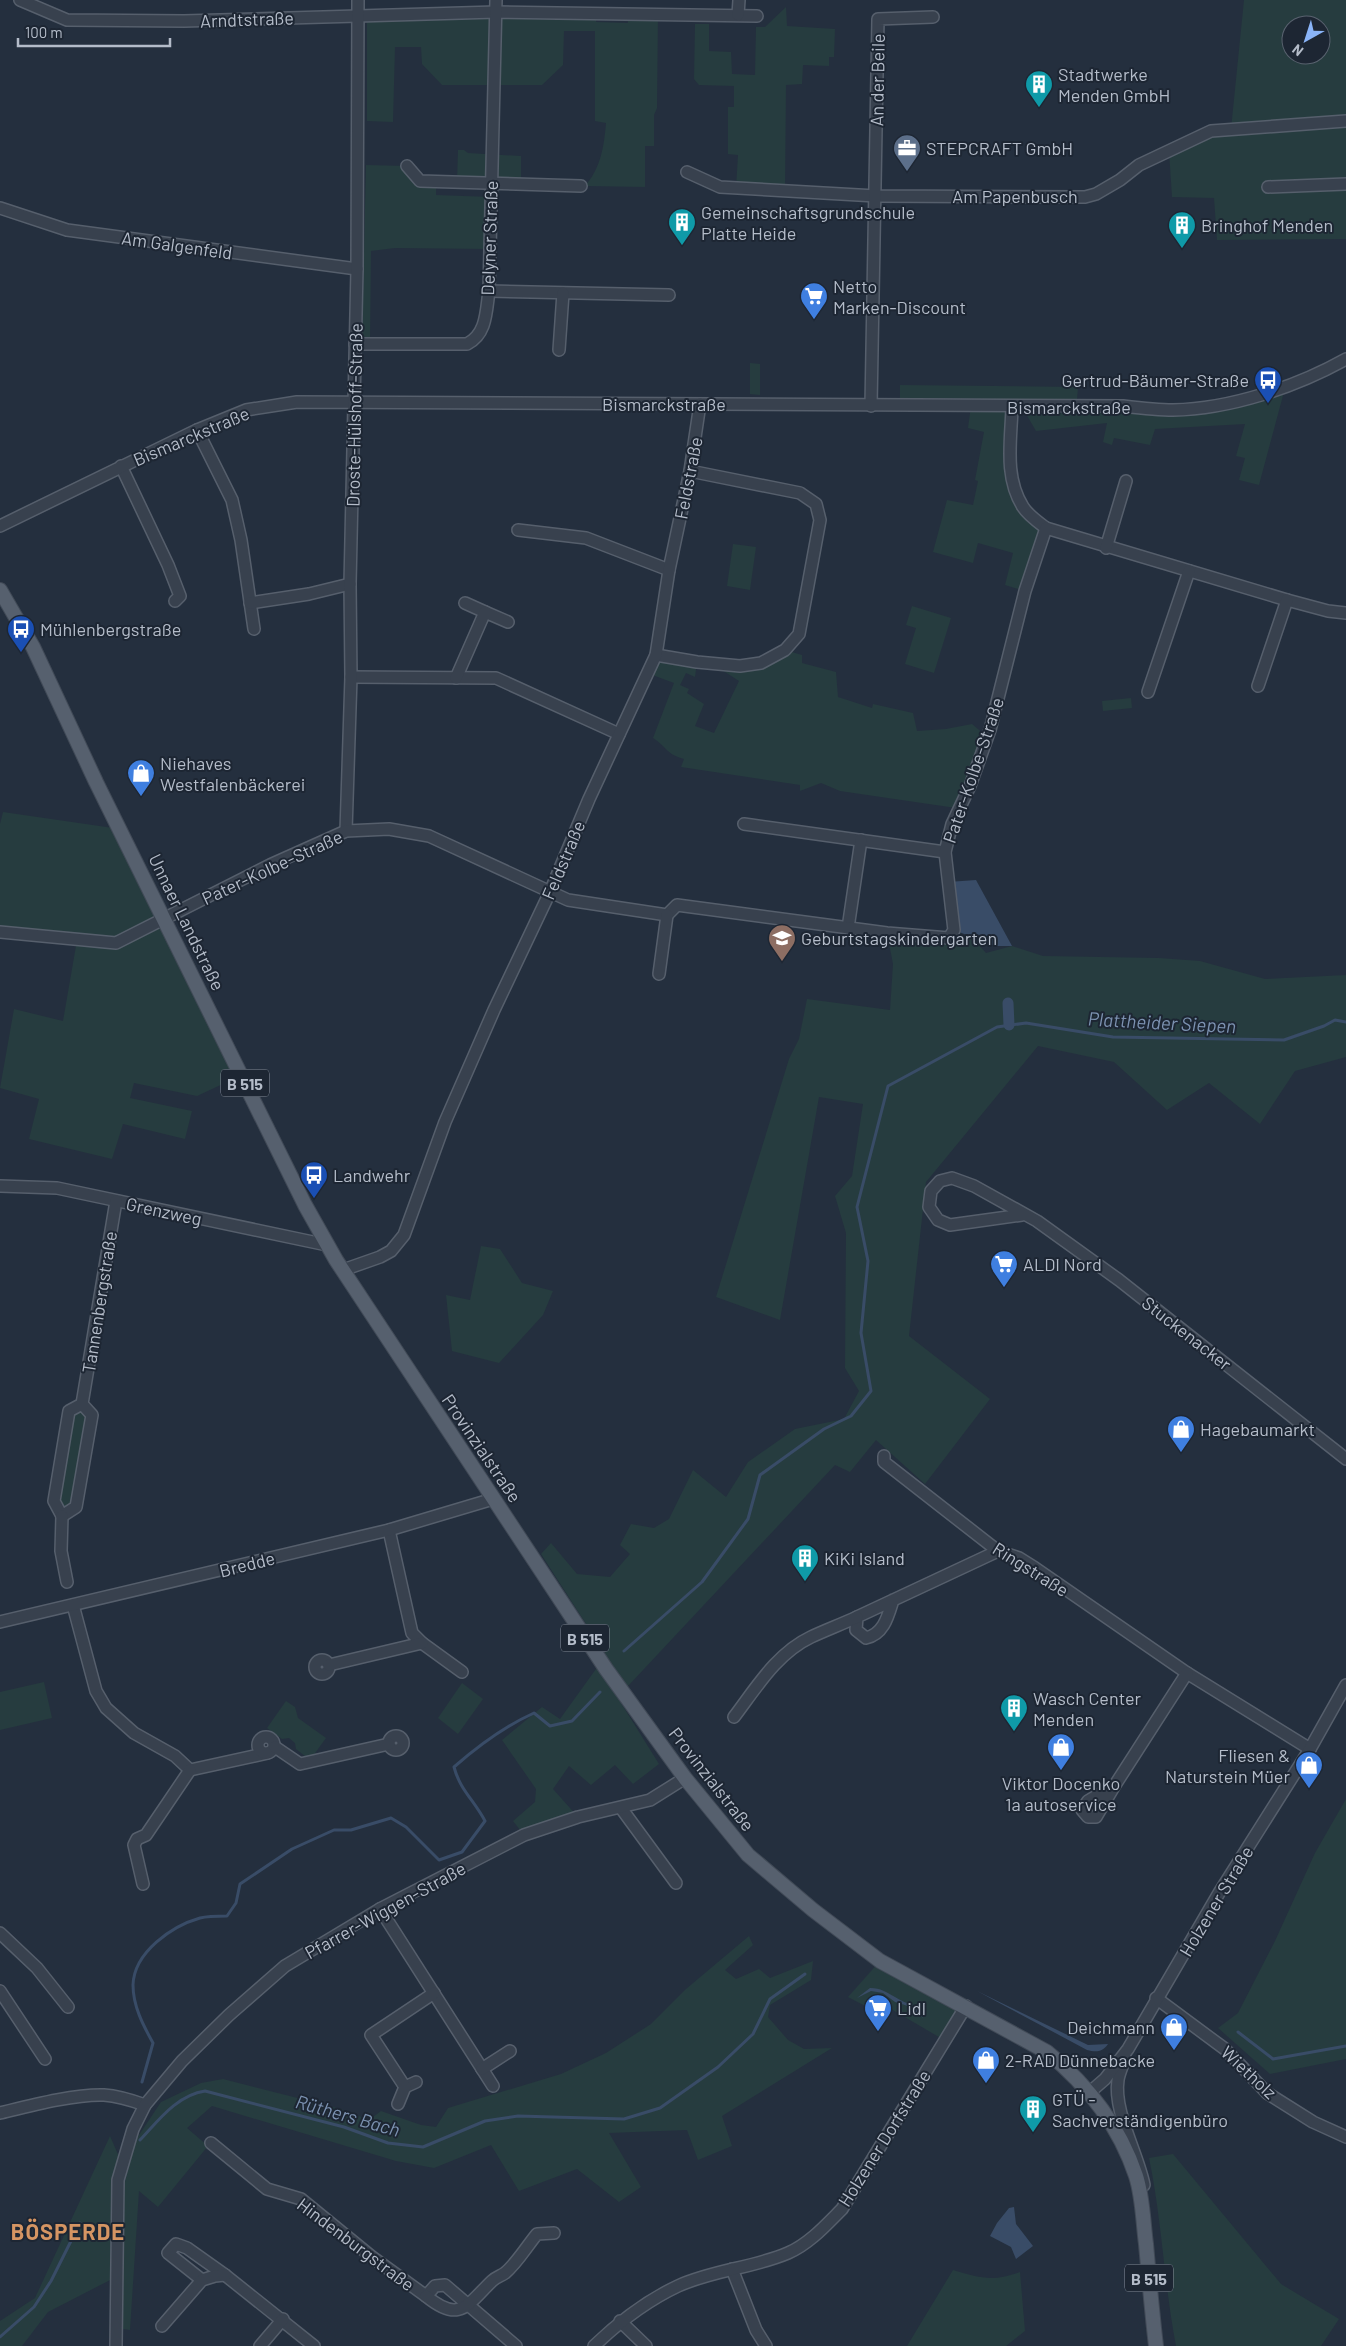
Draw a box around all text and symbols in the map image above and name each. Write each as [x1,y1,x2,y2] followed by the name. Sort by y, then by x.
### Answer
[200,6,294,32] street label: Arndtstraße
[18,15,170,47] scale bar
[1281,15,1331,65] north arrow
[25,23,63,41] text: 100 m
[865,33,889,127] street label: An der Beile
[1289,41,1306,60] text: N
[1058,63,1170,106] place label: Stadtwerke Menden GmbH
[1024,69,1054,108] building icon: Stadtwerke Menden GmbH
[892,133,922,172] office icon: STEPCRAFT GmbH
[926,137,1073,159] place label: STEPCRAFT GmbH
[476,180,502,296] street label: Delyner Straße
[952,185,1078,207] street label: Am Papenbusch
[701,201,915,244] place label: Gemeinschaftsgrundschule Platte Heide
[667,207,697,246] building icon: Gemeinschaftsgrundschule Platte Heide
[1167,210,1197,249] building icon: Bringhof Menden
[1201,214,1333,236] place label: Bringhof Menden
[120,226,234,264] street label: Am Galgenfeld
[833,275,966,318] place label: Netto Marken-Discount
[799,281,829,320] supermarket icon: Netto Marken-Discount
[341,323,367,507] street label: Droste-Hülshoff-Straße
[1253,365,1283,404] bus stop icon: Gertrud-Bäumer-Straße
[1062,369,1249,391] place label: Gertrud-Bäumer-Straße
[602,393,726,415] street label: Bismarckstraße
[1007,396,1131,418] street label: Bismarckstraße
[130,402,252,470] street label: Bismarckstraße
[669,435,707,521] street label: Feldstraße
[6,614,36,653] bus stop icon: Mühlenbergstraße
[40,618,181,640] place label: Mühlenbergstraße
[938,694,1008,846] street label: Pater-Kolbe-Straße
[160,752,305,795] place label: Niehaves Westfalenbäckerei
[126,758,156,797] shop icon: Niehaves Westfalenbäckerei
[537,817,589,903] street label: Feldstraße
[198,825,346,909] street label: Pater-Kolbe-Straße
[144,850,230,994] street label: Unnaer Landstraße
[767,923,797,962] school or university icon: Geburtstagskindergarten
[801,927,997,949] place label: Geburtstagskindergarten
[1087,1007,1237,1037] water label: Plattheider Siepen
[221,1070,269,1096] road number: B 515
[299,1160,329,1199] bus stop icon: Landwehr
[333,1164,411,1186] place label: Landwehr
[124,1192,204,1230] street label: Grenzweg
[77,1229,121,1375] street label: Tannenbergstraße
[989,1249,1019,1288] supermarket icon: ALDI Nord
[1023,1253,1102,1275] place label: ALDI Nord
[1138,1291,1236,1375] street label: Stuckenacker
[438,1390,526,1506] street label: Provinzialstraße
[1166,1414,1196,1453] shop icon: Hagebaumarkt
[1200,1418,1315,1440] place label: Hagebaumarkt
[989,1537,1073,1601] street label: Ringstraße
[790,1543,820,1582] building icon: KiKi Island
[217,1546,277,1582] street label: Bredde
[824,1547,905,1569] place label: KiKi Island
[561,1625,609,1652] road number: B 515
[1033,1687,1142,1730] place label: Wasch Center Menden
[999,1693,1029,1732] building icon: Wasch Center Menden
[665,1723,759,1835] street label: Provinzialstraße
[1046,1732,1076,1771] shop icon: Viktor Docenko 1a autoservice
[1165,1744,1290,1787] place label: Fliesen & Naturstein Müer
[1294,1750,1324,1789] shop icon: Fliesen & Naturstein Müer
[1002,1772,1120,1815] place label: Viktor Docenko 1a autoservice
[1174,1842,1258,1960] street label: Holzener Straße
[301,1857,469,1963] street label: Pfarrer-Wiggen-Straße
[863,1993,893,2032] supermarket icon: Lidl
[897,1997,926,2019] place label: Lidl
[1159,2012,1189,2051] shop icon: Deichmann
[1067,2016,1155,2038] place label: Deichmann
[1217,2041,1281,2103] street label: Wietholz
[971,2045,1001,2084] shop icon: 2-RAD Dünnebacke
[1005,2049,1155,2071] place label: 2-RAD Dünnebacke
[833,2066,935,2210] street label: Holzener Dorfstraße
[1052,2088,1228,2131] place label: GTÜ - Sachverständigenbüro
[293,2089,403,2141] water label: Rüthers Bach
[1018,2094,1048,2133] building icon: GTÜ - Sachverständigenbüro
[293,2193,419,2295] street label: Hindenburgstraße
[11,2218,125,2244] district label: BÖSPERDE
[1125,2264,1173,2292] road number: B 515

